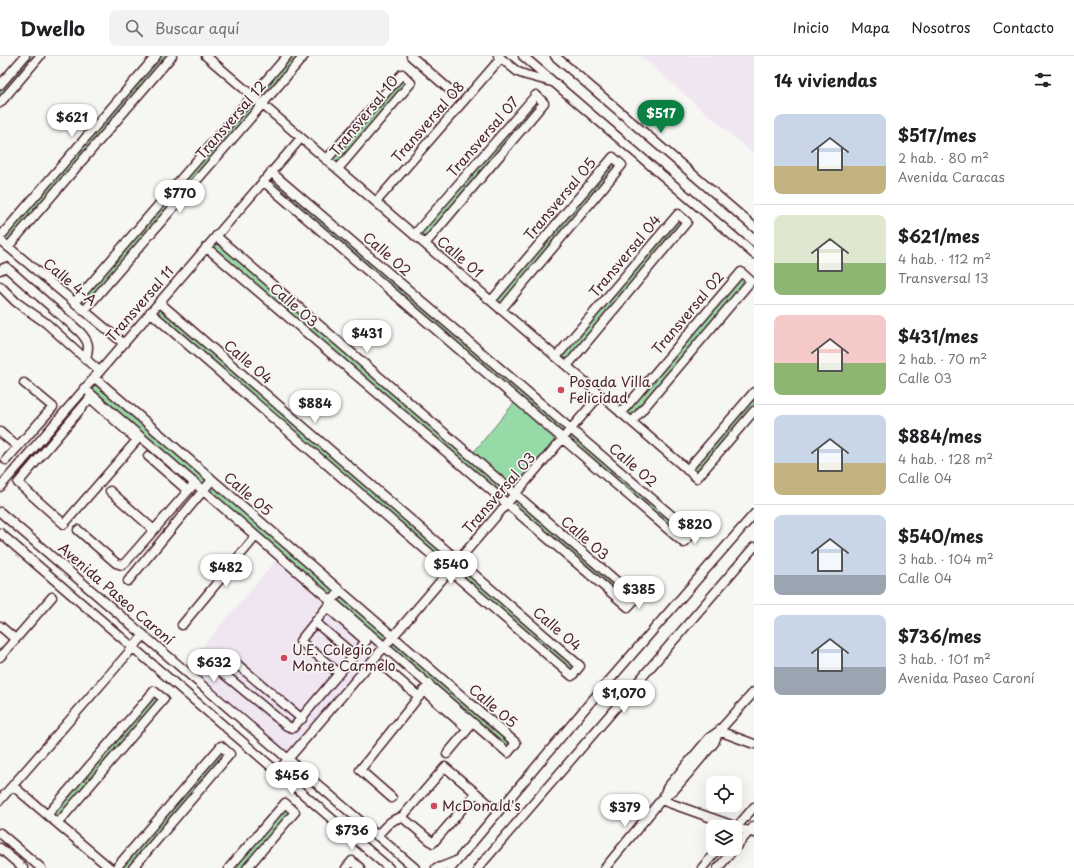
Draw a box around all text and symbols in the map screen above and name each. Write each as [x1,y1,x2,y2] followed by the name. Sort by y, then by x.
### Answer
[109,10,389,46] search box
[20,14,85,42] text: Dwello
[155,16,239,39] text: Buscar aquí
[123,17,145,39] icon: search
[793,17,829,38] text: Inicio
[851,17,889,38] text: Mapa
[911,17,971,38] text: Nosotros
[993,17,1054,38] text: Contacto
[774,67,877,93] text: 14 viviendas
[1032,69,1054,91] icon: filters
[324,71,403,161] street label: Transversal 10
[190,76,271,164] street label: Transversal 12
[386,76,469,167] street label: Transversal 08
[442,92,524,182] street label: Transversal 07
[637,100,685,134] pin: $517
[646,103,676,122] text: $517
[48,104,96,138] pin: $621
[56,107,88,126] text: $621
[898,122,976,148] text: $517/mes
[806,130,854,178] icon: home
[898,148,989,167] text: 2 hab. · 80 m²
[519,153,601,245] street label: Transversal 05
[898,167,1005,186] text: Avenida Caracas
[156,180,204,214] pin: $770
[164,183,196,202] text: $770
[584,210,666,302] street label: Transversal 04
[898,223,979,249] text: $621/mes
[358,227,416,281] street label: Calle 02
[433,231,488,283] street label: Calle 01
[806,231,854,279] icon: home
[898,249,991,268] text: 4 hab. · 112 m²
[39,253,102,311] street label: Calle 4-A
[101,261,179,346] street label: Transversal 11
[647,267,729,359] street label: Transversal 02
[898,268,988,287] text: Transversal 13
[266,278,323,332] street label: Calle 03
[343,320,391,354] pin: $431
[352,323,382,342] text: $431
[898,323,978,349] text: $431/mes
[806,331,854,379] icon: home
[219,335,277,389] street label: Calle 04
[898,349,987,368] text: 2 hab. · 70 m²
[898,368,952,387] text: Calle 03
[569,371,651,408] place label: Posada Villa Felicidad
[556,385,566,395] marker: Posada Villa Felicidad
[291,390,339,424] pin: $884
[298,393,332,412] text: $884
[898,423,982,449] text: $884/mes
[806,431,854,479] icon: home
[604,438,662,492] street label: Calle 02
[457,447,540,538] street label: Transversal 03
[898,449,993,468] text: 4 hab. · 128 m²
[219,467,277,521] street label: Calle 05
[898,468,952,487] text: Calle 04
[557,511,614,565] street label: Calle 03
[671,511,719,545] pin: $820
[678,514,712,533] text: $820
[898,523,983,549] text: $540/mes
[806,531,854,579] icon: home
[54,537,179,650] street label: Avenida Paseo Caroní
[898,549,994,568] text: 3 hab. · 104 m²
[427,551,475,585] pin: $540
[202,554,250,588] pin: $482
[433,554,469,573] text: $540
[209,557,243,576] text: $482
[898,568,952,587] text: Calle 04
[615,576,663,610] pin: $385
[622,579,656,598] text: $385
[528,602,586,656] street label: Calle 04
[898,623,981,649] text: $736/mes
[806,631,854,679] icon: home
[292,639,396,676] place label: U.E. Colegio Monte Carmelo
[190,649,238,683] pin: $632
[898,649,991,668] text: 3 hab. · 101 m²
[197,652,231,671] text: $632
[279,653,289,663] marker: U.E. Colegio Monte Carmelo
[898,668,1035,687] text: Avenida Paseo Caroní
[464,679,522,733] street label: Calle 05
[591,680,657,714] pin: $1,070
[602,683,646,702] text: $1,070
[268,762,316,796] pin: $456
[275,765,309,784] text: $456
[706,776,742,856] map controls
[706,776,742,812] button: locate
[601,794,649,828] pin: $379
[442,795,521,816] place label: McDonald's
[609,797,641,816] text: $379
[429,801,439,811] marker: McDonald's
[328,817,376,851] pin: $736
[335,820,369,839] text: $736
[706,820,742,856] button: layers

